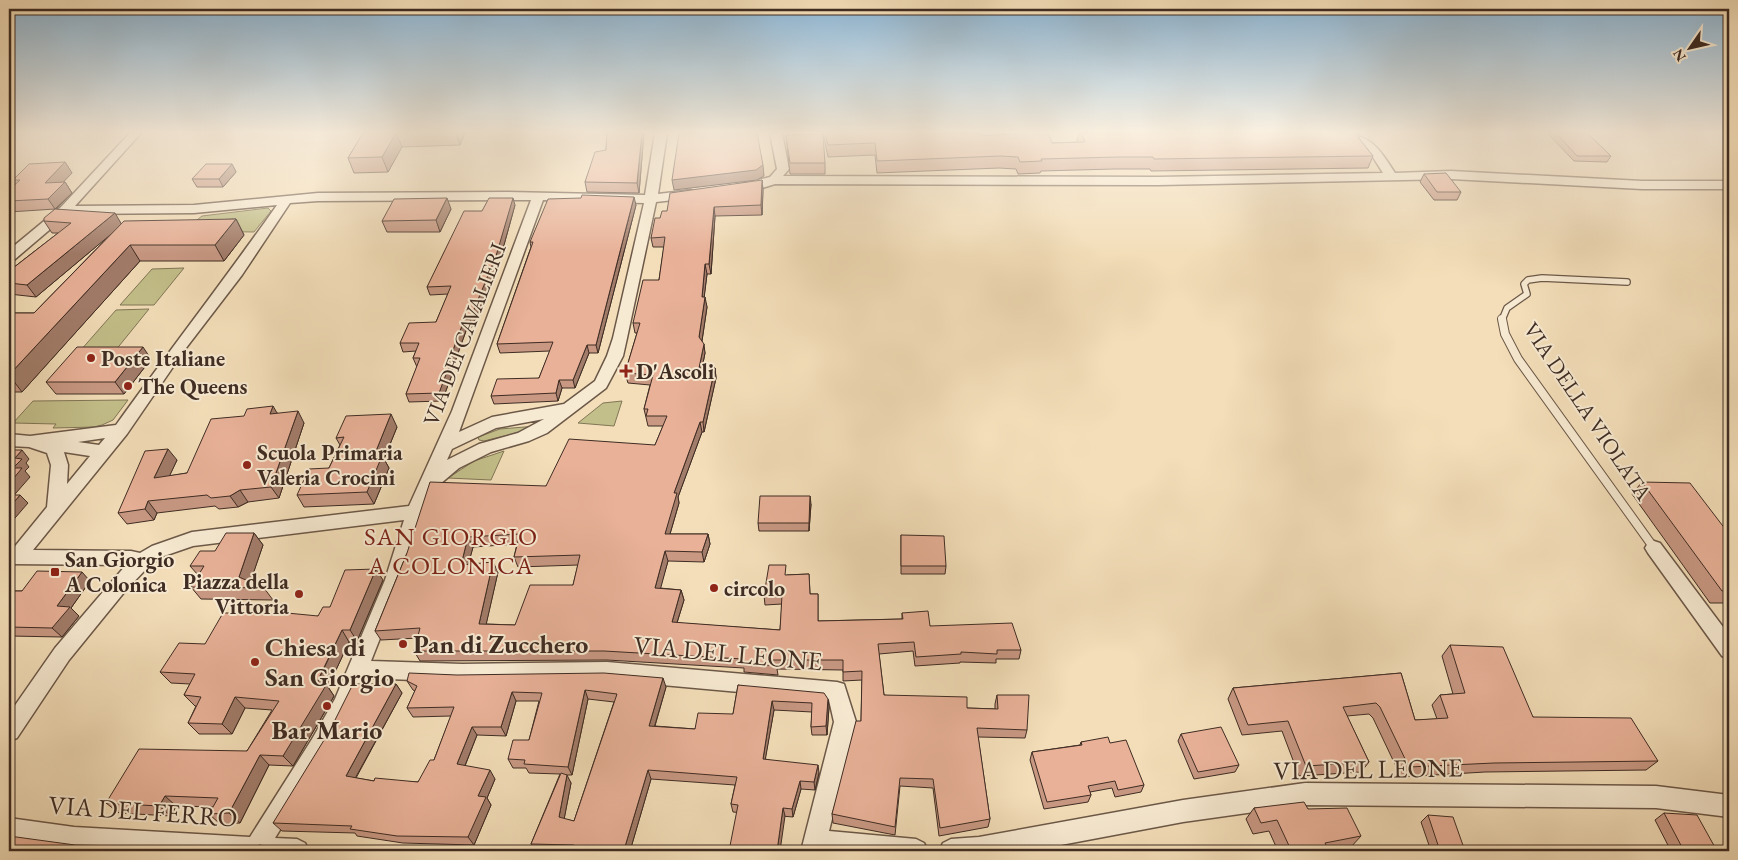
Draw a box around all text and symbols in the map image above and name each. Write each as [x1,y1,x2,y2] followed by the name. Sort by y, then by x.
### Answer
[1666,22,1716,72] north arrow
[1668,45,1690,65] text: N
[416,238,513,430] street label: VIA DEI CAVALIERI
[1517,316,1659,507] street label: VIA DELLA VIOLATA
[101,344,225,373] place label: Poste Italiane
[85,352,97,364] marker: Poste Italiane
[636,357,715,386] place label: D'Ascoli
[620,365,632,377] marker: D'Ascoli
[138,372,248,401] place label: The Queens
[122,380,134,392] marker: The Queens
[257,438,403,492] place label: Scuola Primaria Valeria Crocini
[241,459,253,471] marker: Scuola Primaria Valeria Crocini
[364,520,538,581] district label: SAN GIORGIO A COLONICA
[64,545,174,599] place label: San Giorgio A Colonica
[49,566,61,578] marker: San Giorgio A Colonica
[183,567,289,621] place label: Piazza della Vittoria
[724,574,785,603] place label: circolo
[708,582,720,594] marker: circolo
[293,588,305,600] marker: Piazza della Vittoria
[413,627,588,661] place label: Pan di Zucchero
[632,628,824,678] street label: VIA DEL LEONE
[265,630,394,694] place label: Chiesa di San Giorgio
[397,638,409,650] marker: Pan di Zucchero
[249,656,261,668] marker: Chiesa di San Giorgio
[321,700,333,712] marker: Bar Mario
[272,713,382,747] place label: Bar Mario
[1273,750,1463,788] street label: VIA DEL LEONE
[48,787,238,835] street label: VIA DEL FERRO

